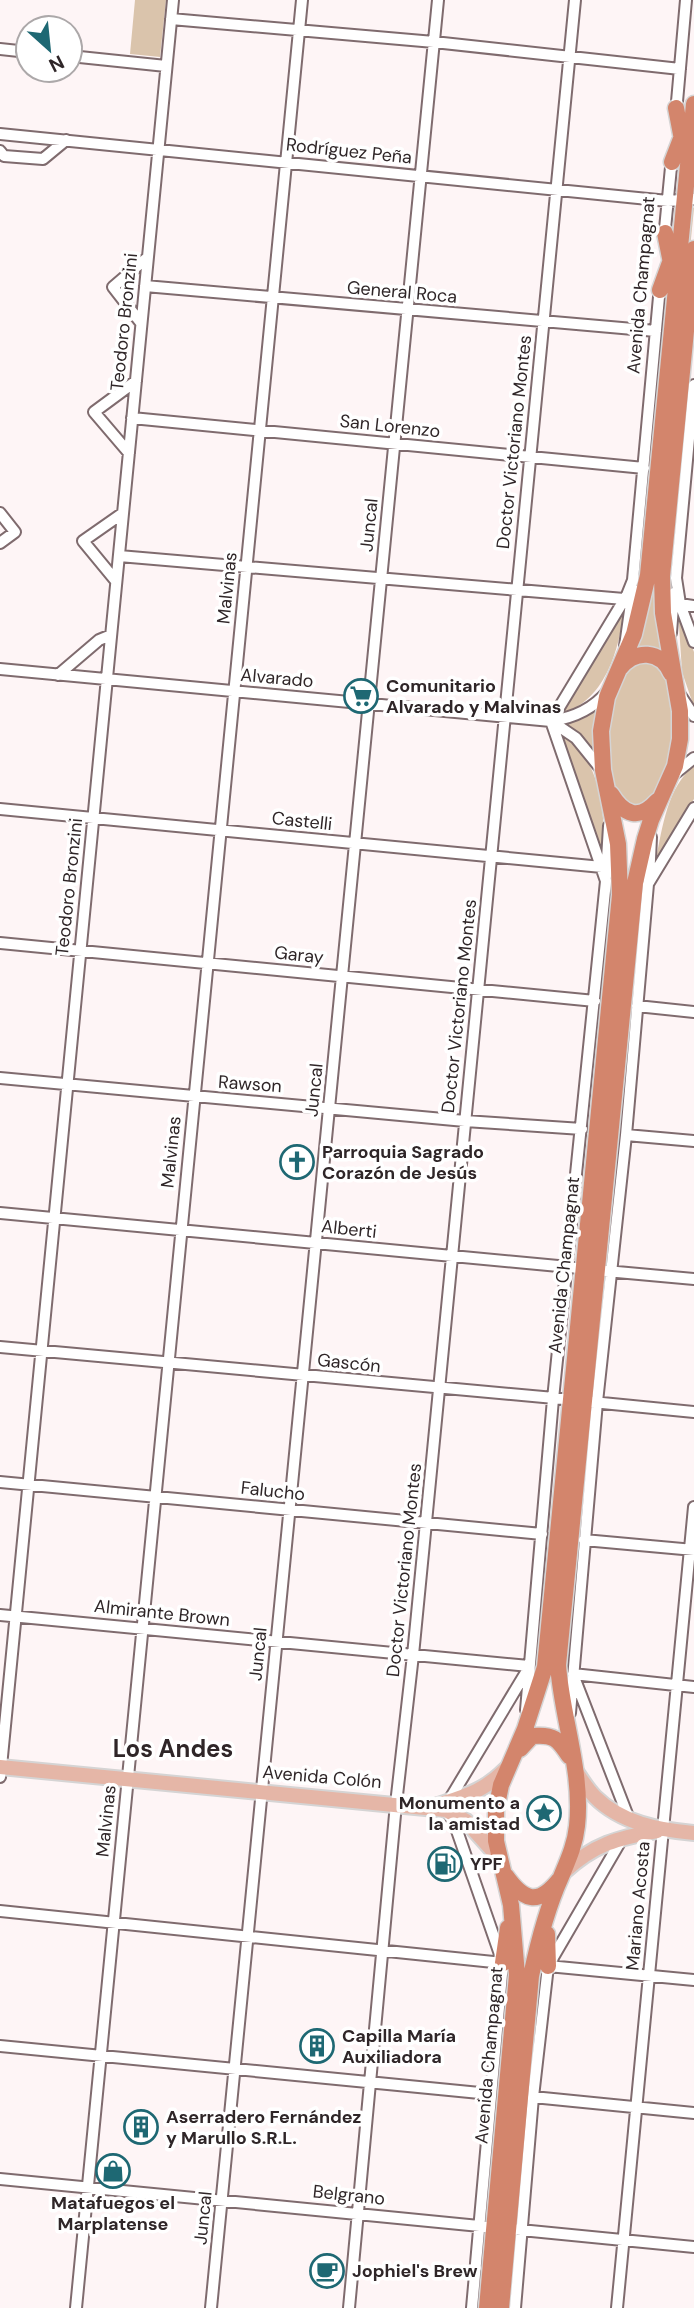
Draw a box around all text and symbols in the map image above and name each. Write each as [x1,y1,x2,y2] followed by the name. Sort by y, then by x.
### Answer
[14,14,84,84] north arrow
[45,49,68,78] text: N
[285,132,413,170] street label: Rodríguez Peña
[621,195,661,375] street label: Avenida Champagnat
[105,252,143,392] street label: Teodoro Bronzini
[346,275,458,309] street label: General Roca
[491,334,537,550] street label: Doctor Victoriano Montes
[339,409,441,443] street label: San Lorenzo
[354,497,384,553] street label: Juncal
[211,551,243,625] street label: Malvinas
[239,663,315,693] street label: Alvarado
[386,674,561,719] place label: Comunitario Alvarado y Malvinas
[342,677,380,715] supermarket icon: Comunitario Alvarado y Malvinas
[271,806,333,836] street label: Castelli
[50,817,88,957] street label: Teodoro Bronzini
[436,898,482,1114] street label: Doctor Victoriano Montes
[273,940,325,970] street label: Garay
[299,1062,329,1118] street label: Juncal
[217,1070,283,1098] street label: Rawson
[155,1115,187,1189] street label: Malvinas
[322,1140,484,1185] place label: Parroquia Sagrado Corazón de Jesús
[278,1143,316,1181] church icon: Parroquia Sagrado Corazón de Jesús
[543,1175,585,1355] street label: Avenida Champagnat
[320,1214,378,1244] street label: Alberti
[316,1348,382,1378] street label: Gascón
[381,1462,427,1678] street label: Doctor Victoriano Montes
[240,1476,306,1506] street label: Falucho
[93,1594,231,1632] street label: Almirante Brown
[243,1626,273,1682] street label: Juncal
[113,1733,233,1764] district label: Los Andes
[261,1760,383,1794] street label: Avenida Colón
[90,1784,122,1858] street label: Malvinas
[399,1791,520,1836] place label: Monumento a la amistad
[525,1794,563,1832] place icon: Monumento a la amistad
[620,1840,656,1972] street label: Mariano Acosta
[426,1845,464,1883] fuel station icon: YPF
[470,1852,503,1876] place label: YPF
[469,1965,509,2145] street label: Avenida Champagnat
[342,2024,456,2069] place label: Capilla María Auxiliadora
[298,2027,336,2065] building icon: Capilla María Auxiliadora
[166,2105,362,2150] place label: Aserradero Fernández y Marullo S.R.L.
[122,2108,160,2146] building icon: Aserradero Fernández y Marullo S.R.L.
[94,2152,132,2190] shop icon: Matafuegos el Marplatense
[312,2179,386,2211] street label: Belgrano
[188,2190,218,2246] street label: Juncal
[51,2191,175,2236] place label: Matafuegos el Marplatense
[308,2252,346,2290] cafe icon: Jophiel's Brew
[352,2259,478,2283] place label: Jophiel's Brew

